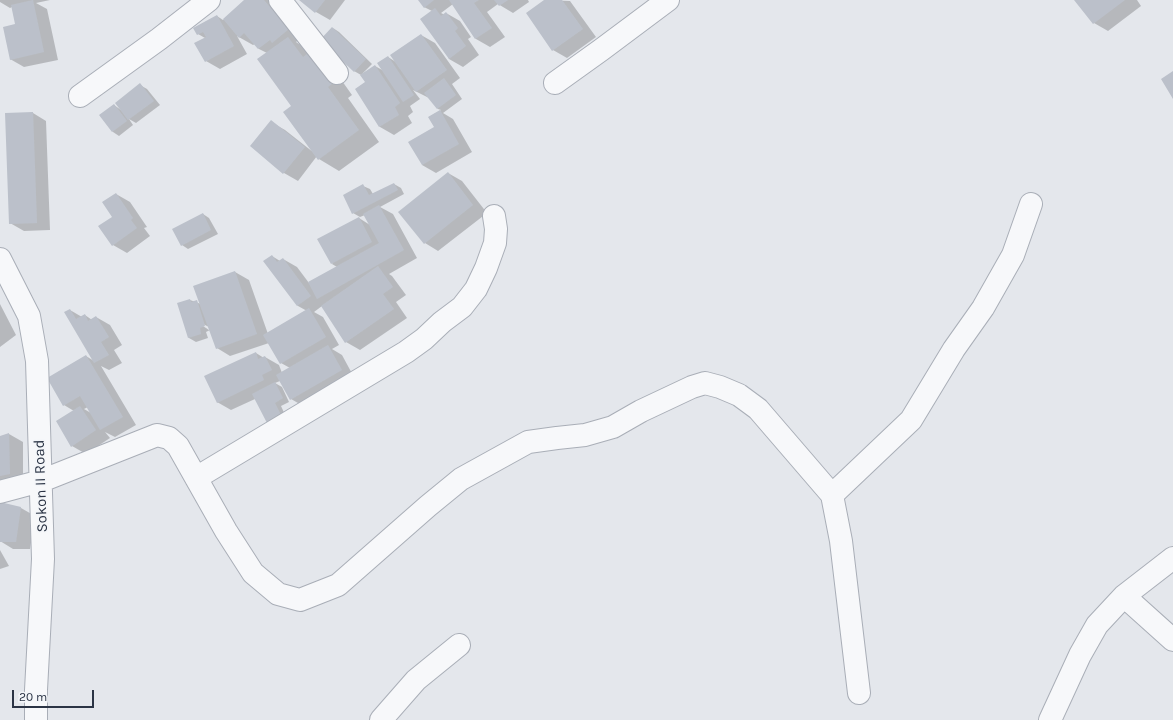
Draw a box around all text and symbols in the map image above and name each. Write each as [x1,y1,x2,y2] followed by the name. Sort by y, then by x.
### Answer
[30,439,52,533] street label: Sokon II Road
[14,682,96,708] scale bar
[19,690,47,704] text: 20 m

